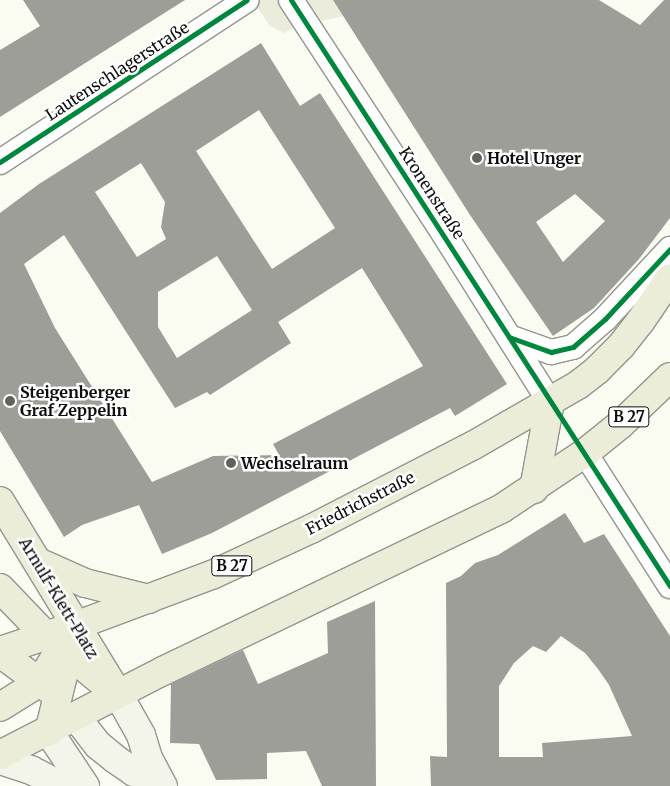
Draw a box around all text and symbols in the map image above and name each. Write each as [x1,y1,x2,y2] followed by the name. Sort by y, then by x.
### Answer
[42,17,192,125] street label: Lautenschlagerstraße
[395,143,469,243] street label: Kronenstraße
[487,148,581,168] place label: Hotel Unger
[471,152,483,164] marker: Hotel Unger
[20,382,131,420] place label: Steigenberger Graf Zeppelin
[4,395,16,407] marker: Steigenberger Graf Zeppelin
[608,404,650,430] road number: B 27
[241,453,348,473] place label: Wechselraum
[225,457,237,469] marker: Wechselraum
[302,467,418,539] street label: Friedrichstraße
[15,534,103,662] street label: Arnulf-Klett-Platz
[211,554,253,578] road number: B 27

